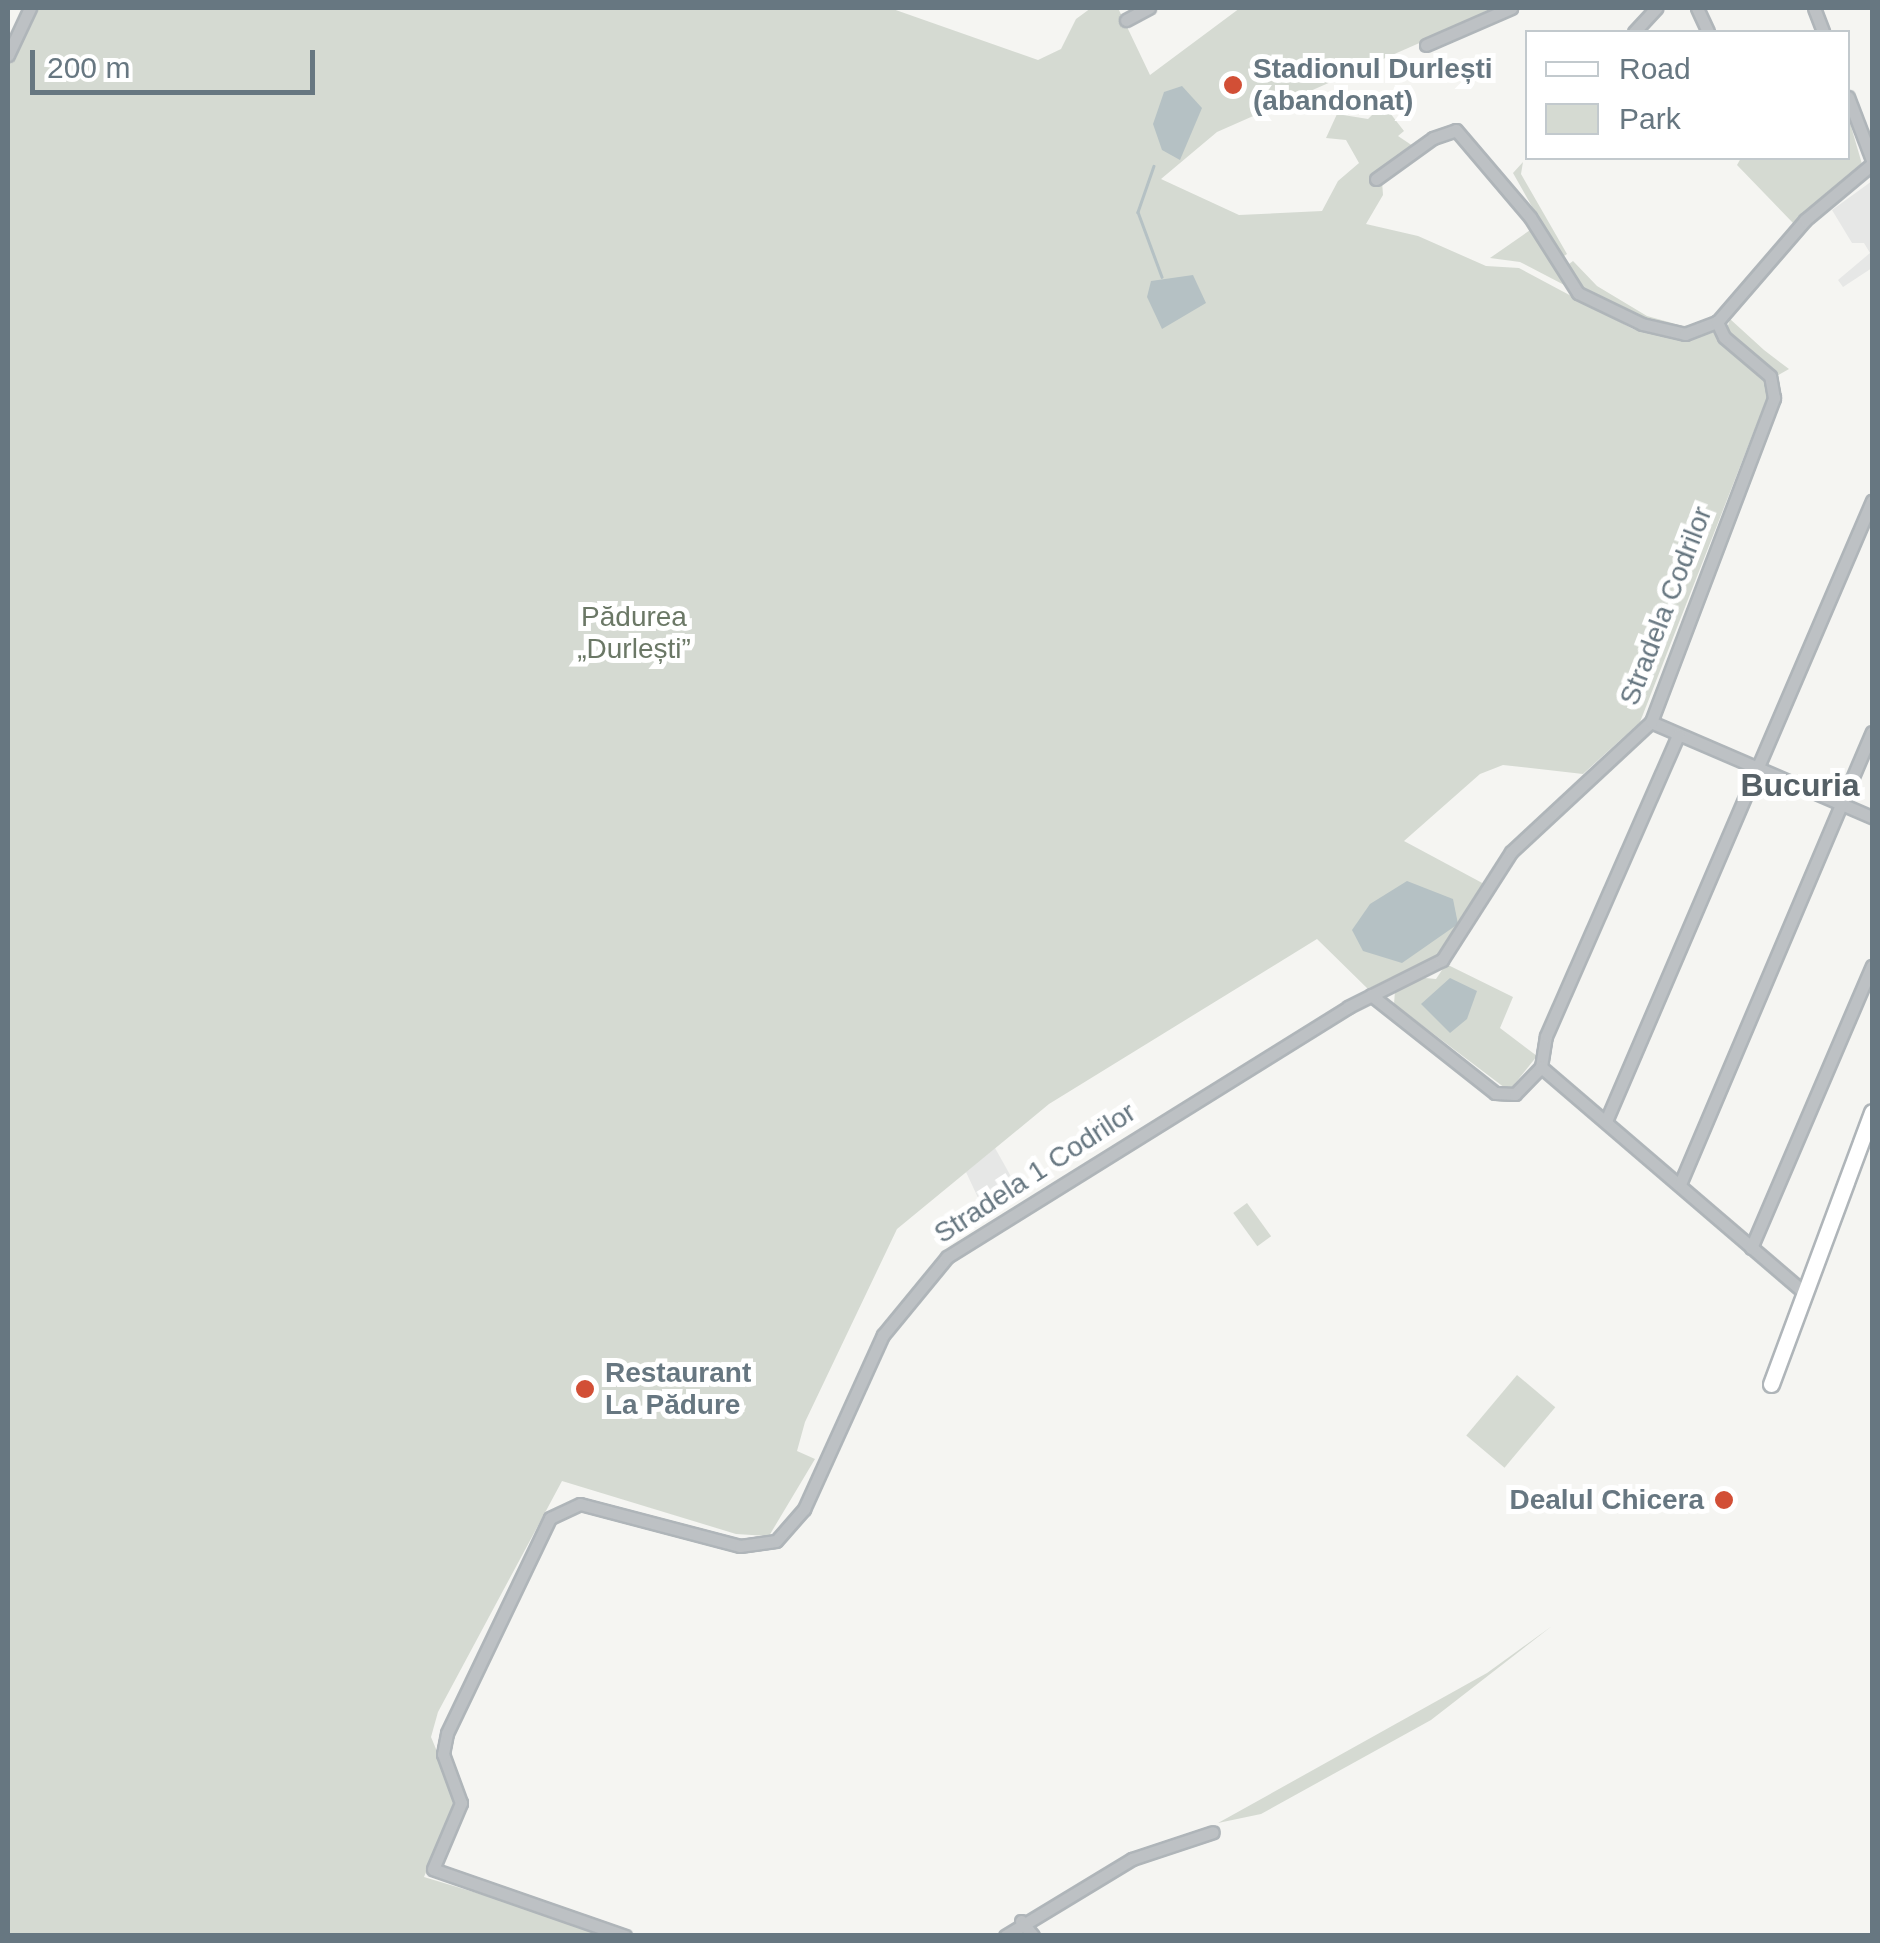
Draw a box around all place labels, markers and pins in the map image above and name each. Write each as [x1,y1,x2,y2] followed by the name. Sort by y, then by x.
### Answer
[1253,52,1493,118] place label: Stadionul Durlești (abandonat)
[1222,74,1244,96] marker: Stadionul Durlești (abandonat)
[605,1356,751,1422] place label: Restaurant La Pădure
[574,1378,596,1400] marker: Restaurant La Pădure
[1509,1483,1704,1517] place label: Dealul Chicera
[1713,1489,1735,1511] marker: Dealul Chicera

